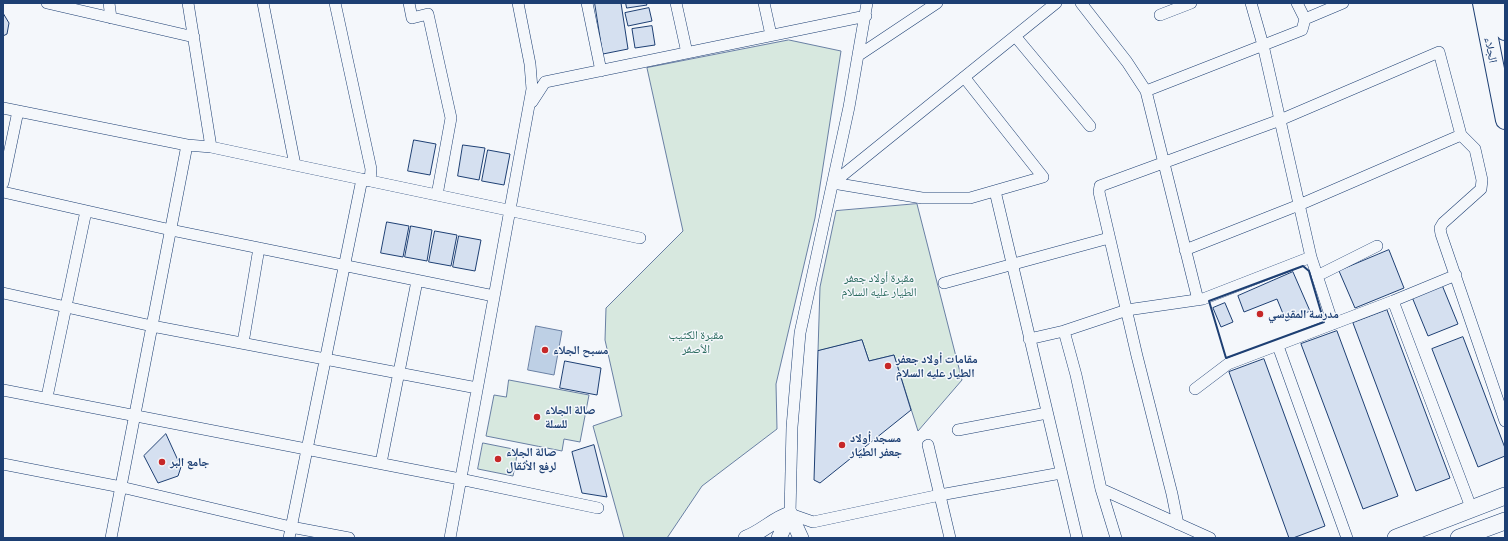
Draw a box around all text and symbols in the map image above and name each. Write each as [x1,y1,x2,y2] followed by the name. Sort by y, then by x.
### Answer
[1481,36,1501,64] street label: الجلاء
[841,271,917,299] park label: مقبرة أولاد جعفر الطيار عليه السلام
[1268,307,1339,321] place label: مدرسة المقدسي
[1255,309,1265,319] marker: مدرسة المقدسي
[668,328,724,356] park label: مقبرة الكثيب الأصفر
[553,343,609,357] place label: مسبح الجلاء
[540,345,550,355] marker: مسبح الجلاء
[896,352,978,380] place label: مقامات أولاد جعفر الطيار عليه السلام
[883,361,893,371] marker: مقامات أولاد جعفر الطيار عليه السلام
[545,403,595,431] place label: صالة الجلاء للسلة
[532,412,542,422] marker: صالة الجلاء للسلة
[850,431,902,459] place label: مسجد أولاد جعفر الطيار
[837,440,847,450] marker: مسجد أولاد جعفر الطيار
[506,445,556,473] place label: صالة الجلاء لرفع الأثقال
[493,454,503,464] marker: صالة الجلاء لرفع الأثقال
[170,455,209,469] place label: جامع البر
[157,457,167,467] marker: جامع البر

